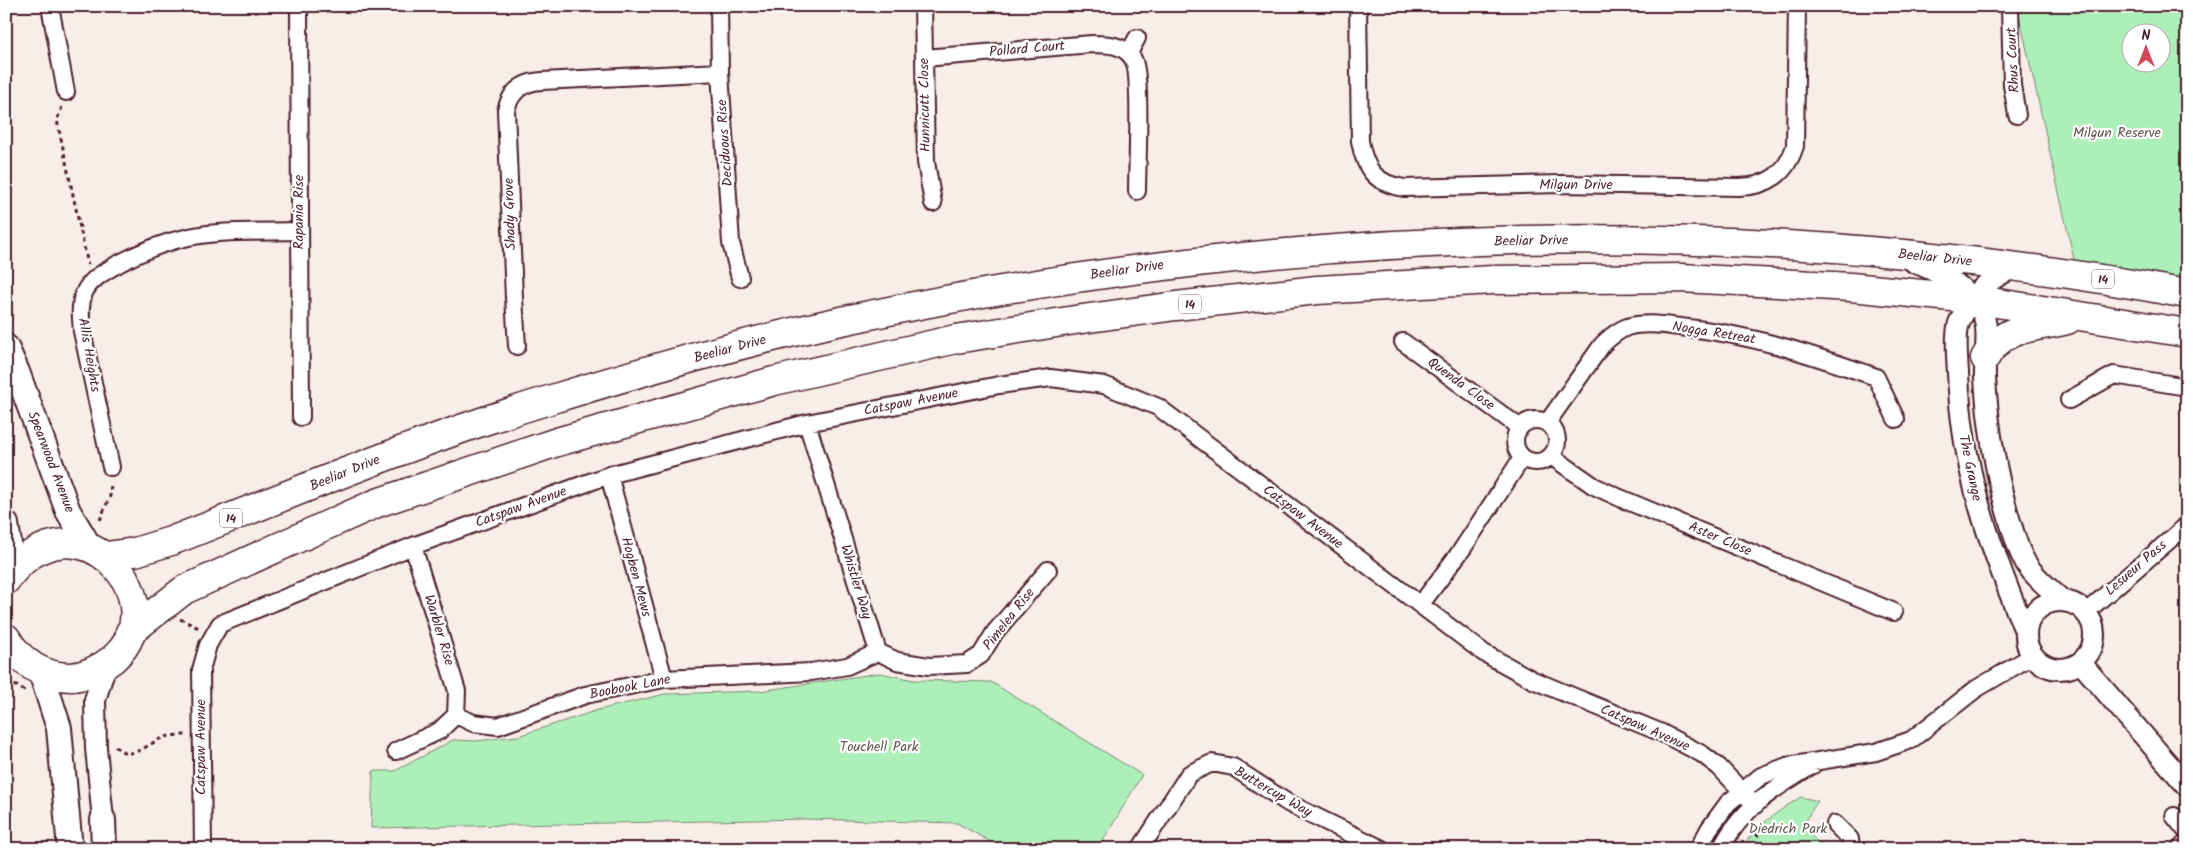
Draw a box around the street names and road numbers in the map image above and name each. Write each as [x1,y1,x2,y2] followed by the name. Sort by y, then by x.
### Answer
[2000,26,2026,93] street label: Rhus Court
[988,35,1066,63] street label: Pollard Court
[913,57,937,152] street label: Hunnicutt Close
[711,98,739,187] street label: Deciduous Rise
[288,174,310,249] street label: Rapania Rise
[1539,174,1613,196] street label: Milgun Drive
[498,177,522,251] street label: Shady Grove
[1494,229,1569,253] street label: Beeliar Drive
[1897,243,1974,273] street label: Beeliar Drive
[1089,254,1166,286] street label: Beeliar Drive
[2092,270,2114,288] road number: 14
[1179,294,1201,314] road number: 14
[72,316,106,394] street label: Allis Heights
[1671,316,1758,351] street label: Nogga Retreat
[691,329,769,369] street label: Beeliar Drive
[1423,352,1500,417] street label: Quenda Close
[862,382,961,422] street label: Catspaw Avenue
[21,408,81,517] street label: Spearwood Avenue
[1952,433,1988,504] street label: The Grange
[306,449,384,497] street label: Beeliar Drive
[1258,479,1348,555] street label: Catspaw Avenue
[472,480,570,534] street label: Catspaw Avenue
[220,508,242,528] road number: 14
[1685,516,1756,562] street label: Aster Close
[615,535,657,619] street label: Hogben Mews
[2100,535,2172,601] street label: Lesueur Pass
[834,542,878,623] street label: Whistler Way
[978,582,1041,655] street label: Pimelea Rise
[418,592,460,669] street label: Warbler Rise
[588,668,673,706] street label: Boobook Lane
[190,698,212,795] street label: Catspaw Avenue
[1597,698,1694,758] street label: Catspaw Avenue
[1230,761,1316,823] street label: Buttercup Way

